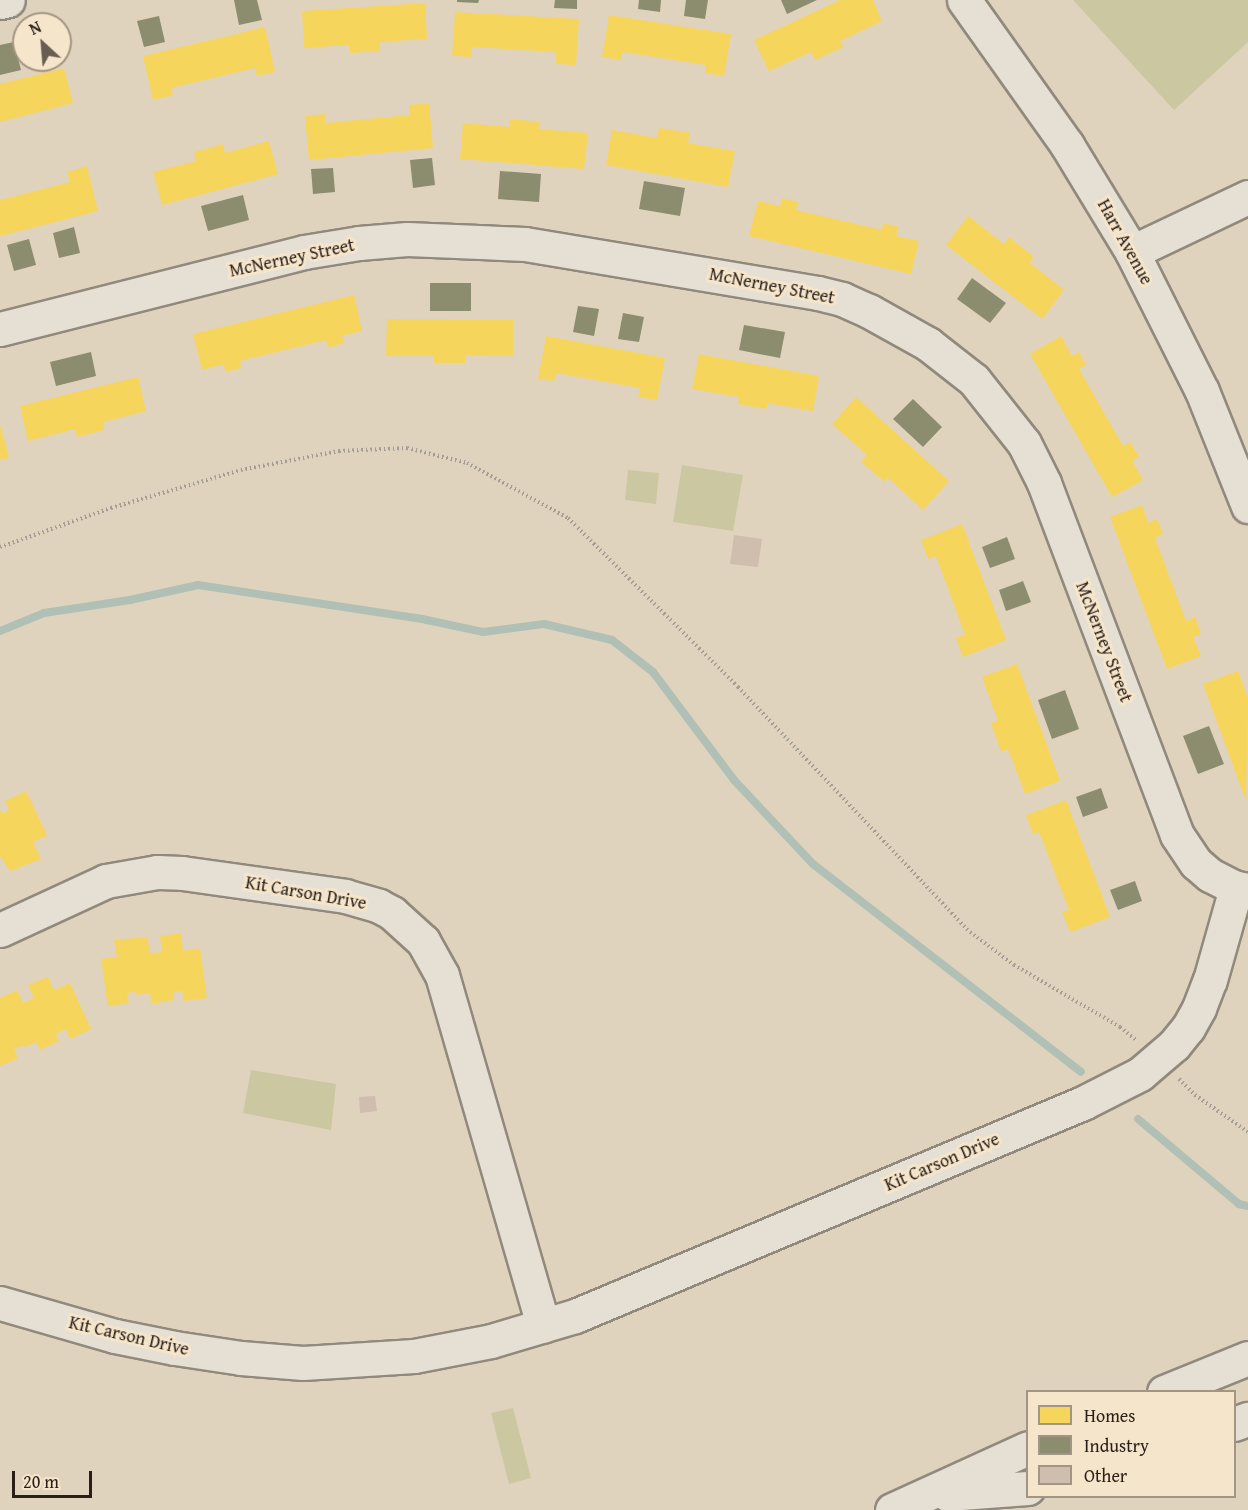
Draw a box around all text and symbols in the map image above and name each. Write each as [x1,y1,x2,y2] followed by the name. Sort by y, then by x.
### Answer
[12,12,72,72] north arrow
[25,14,45,41] text: N
[1093,195,1157,289] street label: Harr Avenue
[227,234,357,282] street label: McNerney Street
[707,263,837,309] street label: McNerney Street
[1071,579,1137,705] street label: McNerney Street
[244,872,368,914] street label: Kit Carson Drive
[881,1128,1003,1196] street label: Kit Carson Drive
[67,1312,191,1360] street label: Kit Carson Drive
[1026,1390,1236,1498] legend
[1084,1402,1135,1429] text: Homes
[1084,1432,1149,1459] text: Industry
[15,1459,94,1497] scale bar
[1084,1462,1127,1489] text: Other
[23,1468,59,1495] text: 20 m

